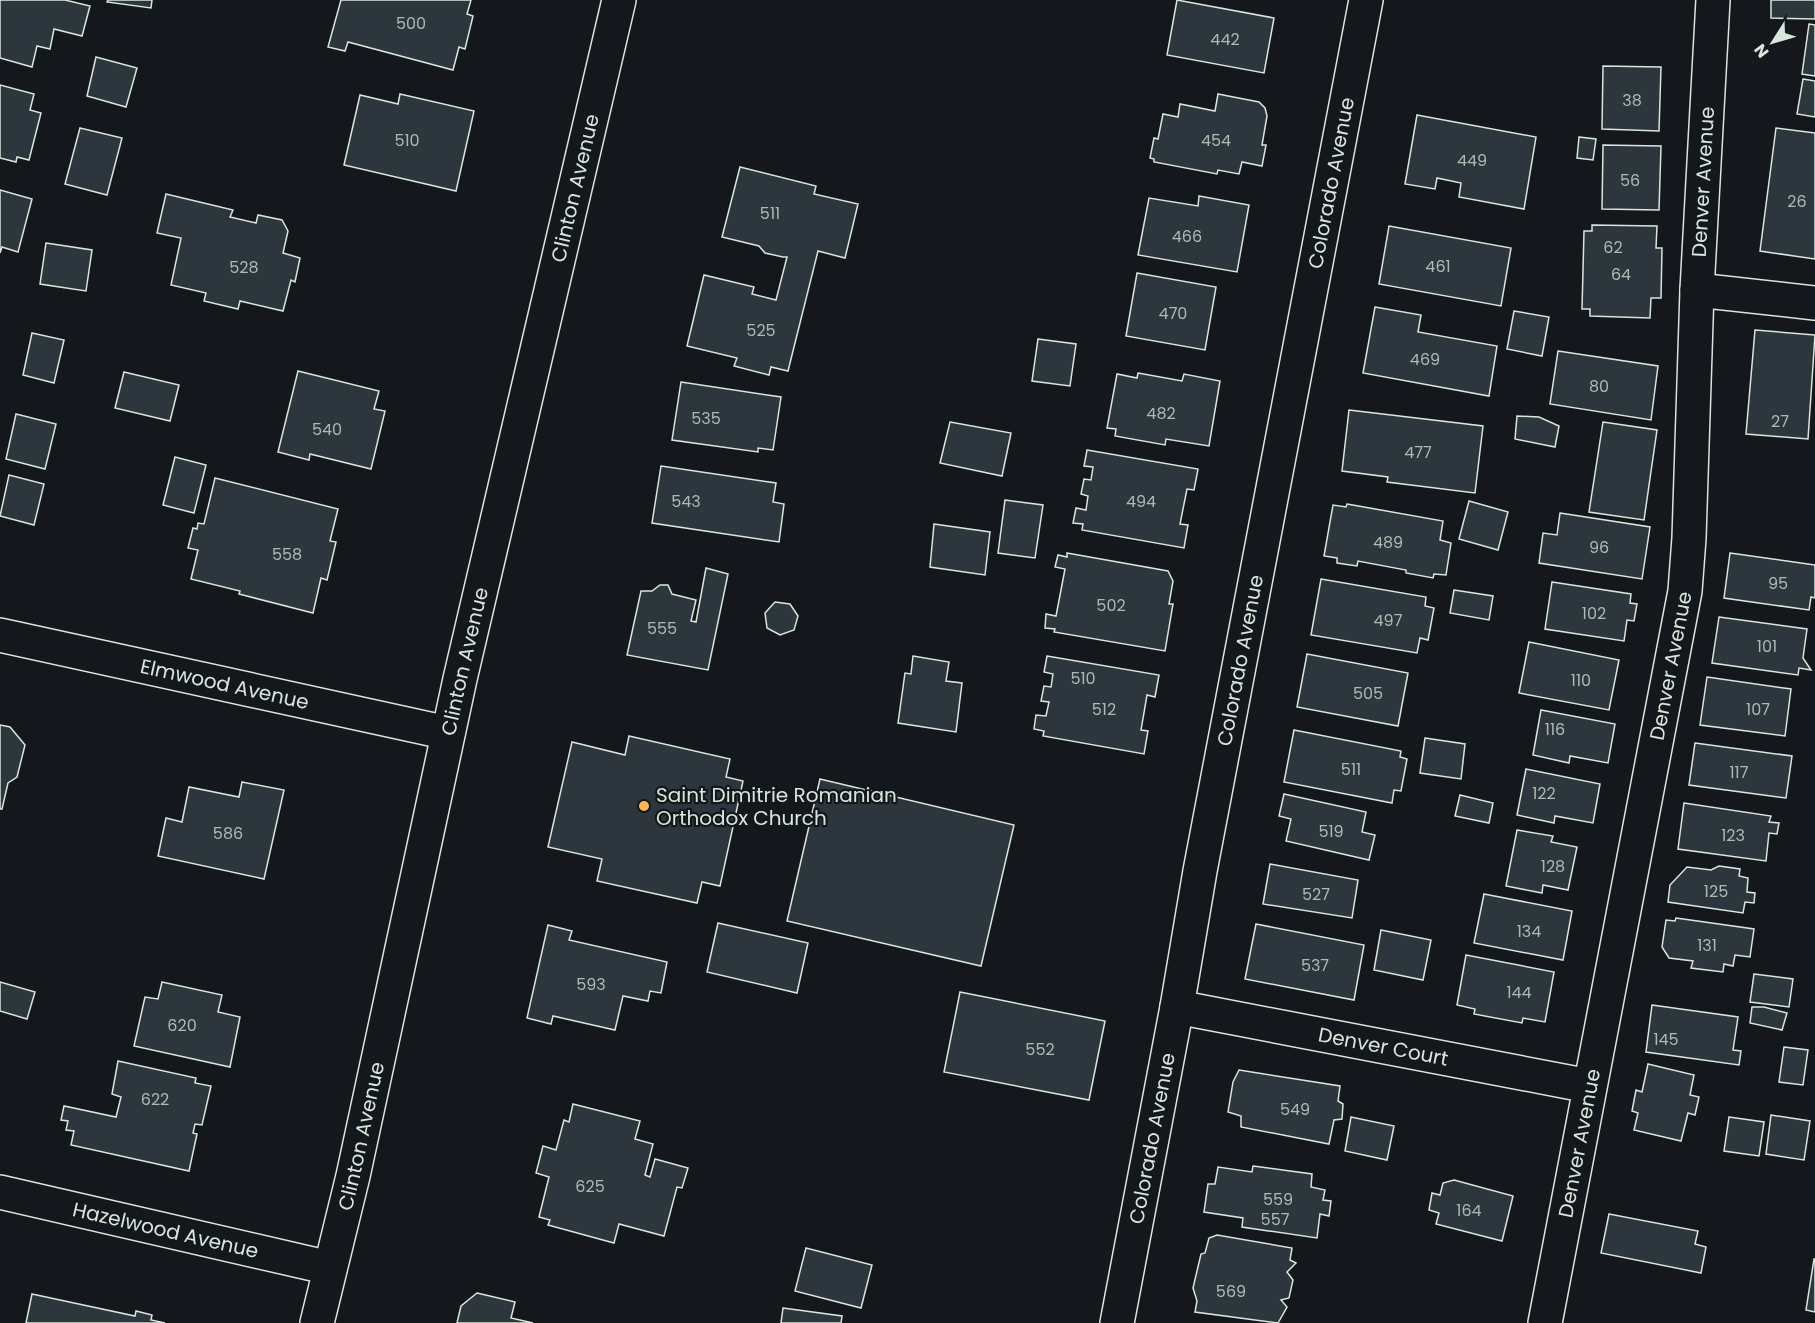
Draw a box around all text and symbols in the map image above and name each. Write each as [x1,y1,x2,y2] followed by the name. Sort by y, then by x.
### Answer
[396,12,426,35] house number: 500
[1743,12,1803,72] north arrow
[1210,28,1240,51] house number: 442
[1749,39,1774,62] text: N
[1622,89,1642,112] house number: 38
[1301,95,1361,271] street label: Colorado Avenue
[1685,106,1721,258] street label: Denver Avenue
[544,111,606,265] street label: Clinton Avenue
[394,129,420,152] house number: 510
[1201,129,1231,152] house number: 454
[1457,149,1487,172] house number: 449
[1620,169,1640,192] house number: 56
[1787,190,1807,213] house number: 26
[760,202,780,225] house number: 511
[1172,225,1202,248] house number: 466
[1603,236,1623,259] house number: 62
[1425,255,1451,278] house number: 461
[229,256,259,279] house number: 528
[1611,263,1631,286] house number: 64
[1159,302,1187,325] house number: 470
[746,319,776,342] house number: 525
[1410,348,1440,371] house number: 469
[1589,375,1609,398] house number: 80
[1146,402,1176,425] house number: 482
[691,407,721,430] house number: 535
[1771,410,1789,433] house number: 27
[312,418,342,441] house number: 540
[1404,441,1432,464] house number: 477
[671,490,701,513] house number: 543
[1126,490,1156,513] house number: 494
[1373,531,1403,554] house number: 489
[1589,536,1609,559] house number: 96
[272,543,302,566] house number: 558
[1210,572,1270,748] street label: Colorado Avenue
[1768,572,1788,595] house number: 95
[434,584,495,738] street label: Clinton Avenue
[1643,589,1699,743] street label: Denver Avenue
[1096,594,1126,617] house number: 502
[1582,602,1606,625] house number: 102
[1374,609,1403,632] house number: 497
[647,617,677,640] house number: 555
[1757,635,1777,658] house number: 101
[138,652,312,716] street label: Elmwood Avenue
[1070,667,1096,690] house number: 510
[1571,669,1591,692] house number: 110
[1353,682,1383,705] house number: 505
[1092,698,1116,721] house number: 512
[1746,698,1770,721] house number: 107
[1545,718,1565,741] house number: 116
[1341,758,1361,781] house number: 511
[1730,761,1749,784] house number: 117
[656,781,897,832] place label: Saint Dimitrie Romanian Orthodox Church
[1532,782,1556,805] house number: 122
[637,799,651,813] marker: Saint Dimitrie Romanian Orthodox Church
[1318,820,1344,843] house number: 519
[213,822,243,845] house number: 586
[1721,824,1745,847] house number: 123
[1541,855,1565,878] house number: 128
[1704,880,1728,903] house number: 125
[1302,883,1330,906] house number: 527
[1517,920,1541,943] house number: 134
[1697,934,1717,957] house number: 131
[1301,954,1329,977] house number: 537
[576,973,606,996] house number: 593
[1506,981,1532,1004] house number: 144
[167,1014,197,1037] house number: 620
[1316,1020,1451,1073] street label: Denver Court
[1653,1028,1679,1051] house number: 145
[1025,1038,1055,1061] house number: 552
[1122,1050,1182,1226] street label: Colorado Avenue
[331,1059,391,1213] street label: Clinton Avenue
[1551,1066,1607,1220] street label: Denver Avenue
[141,1088,169,1111] house number: 622
[1280,1098,1310,1121] house number: 549
[575,1175,605,1198] house number: 625
[1263,1188,1293,1211] house number: 559
[70,1195,261,1265] street label: Hazelwood Avenue
[1456,1199,1482,1222] house number: 164
[1261,1208,1290,1231] house number: 557
[1216,1280,1246,1303] house number: 569

